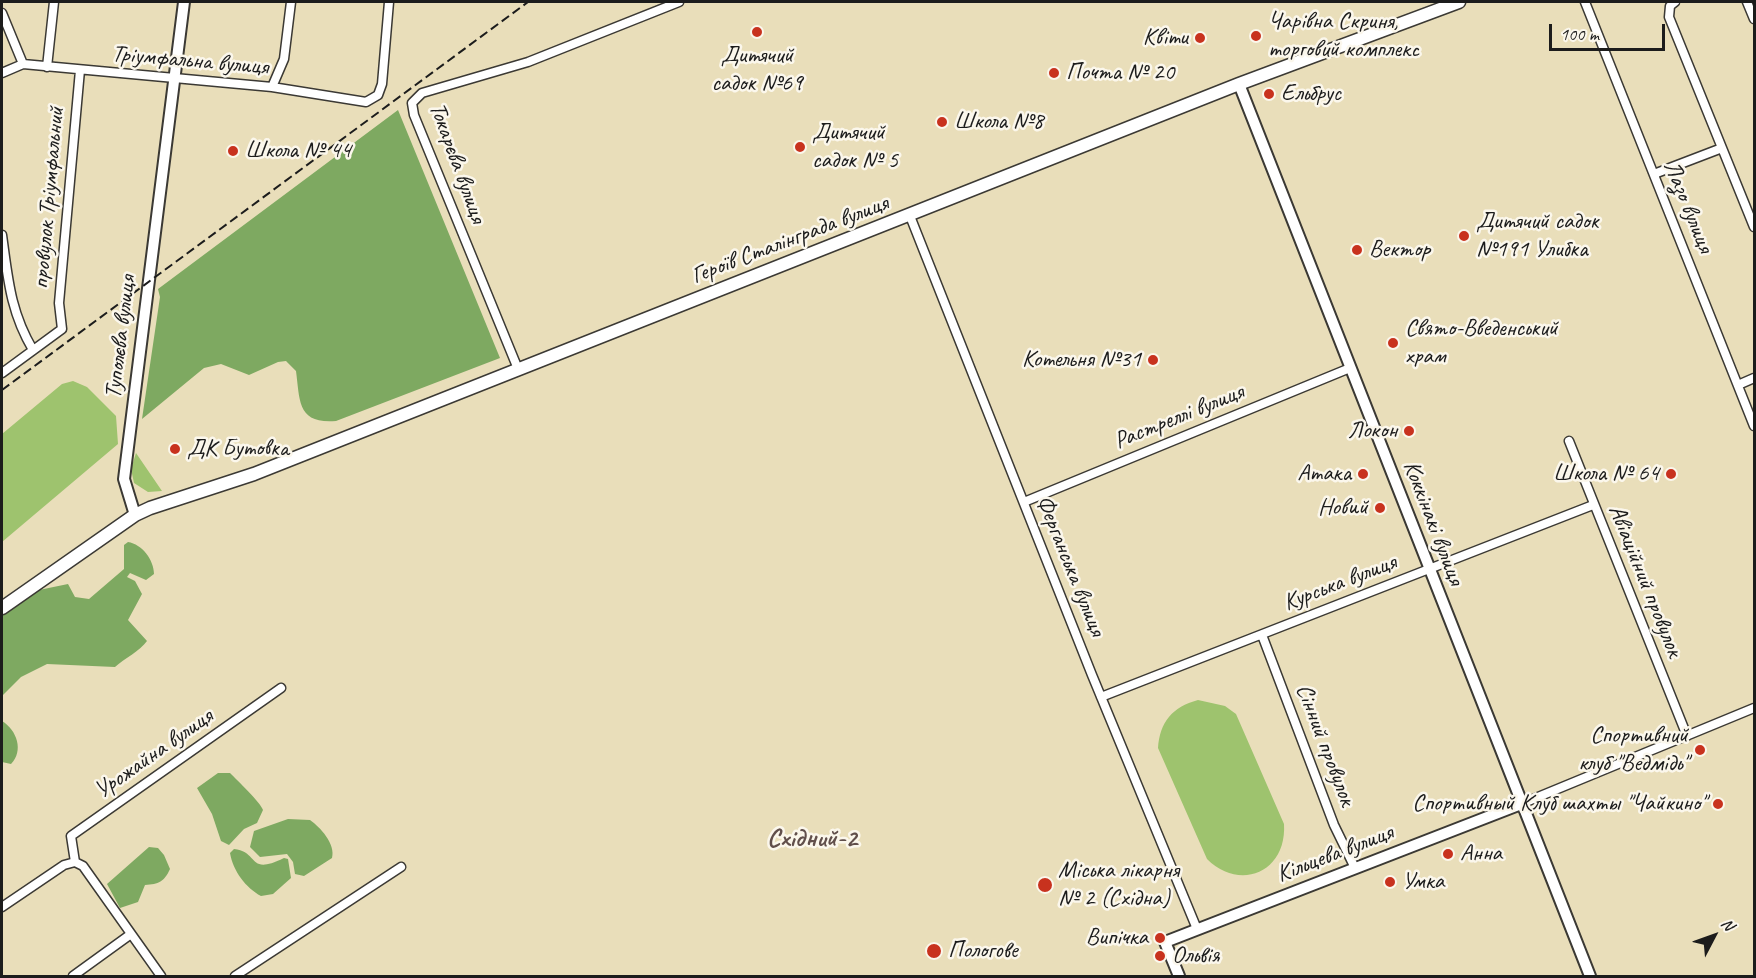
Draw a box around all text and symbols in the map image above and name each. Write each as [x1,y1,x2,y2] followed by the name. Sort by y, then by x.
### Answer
[1268,8,1419,64] place label: Чарівна Скриня, торговий комплекс
[1552,12,1668,50] scale bar
[1560,23,1599,45] text: 100 m
[1143,24,1188,52] place label: Квіти
[750,25,764,39] marker: Дитячий садок №69
[1249,29,1263,43] marker: Чарівна Скриня, торговий комплекс
[1193,31,1207,45] marker: Квіти
[111,40,269,82] street label: Тріумфальна вулиця
[711,42,803,98] place label: Дитячий садок №69
[1066,59,1174,87] place label: Почта № 20
[1047,66,1061,80] marker: Почта № 20
[1281,80,1341,108] place label: Ельбрус
[1262,87,1276,101] marker: Ельбрус
[422,99,492,227] street label: Токарєва вулиця
[27,106,71,290] street label: провулок Тріумфальний
[954,108,1043,136] place label: Школа №8
[935,115,949,129] marker: Школа №8
[812,119,898,175] place label: Дитячий садок № 5
[245,137,351,165] place label: Школа № 44
[793,140,807,154] marker: Дитячий садок № 5
[226,144,240,158] marker: Школа № 44
[1657,157,1719,257] street label: Лазо вулиця
[687,189,893,291] street label: Героїв Сталінграда вулиця
[1476,208,1598,264] place label: Дитячий садок №191 Улибка
[1457,229,1471,243] marker: Дитячий садок №191 Улибка
[1369,236,1430,264] place label: Вектор
[1350,243,1364,257] marker: Вектор
[99,274,143,400] street label: Туполєва вулиця
[1405,315,1558,371] place label: Свято-Введенський храм
[1386,336,1400,350] marker: Свято-Введенський храм
[1022,346,1141,374] place label: Котельня №31
[1146,353,1160,367] marker: Котельня №31
[1110,378,1248,456] street label: Растреллі вулиця
[1348,417,1397,445] place label: Локон
[1402,424,1416,438] marker: Локон
[187,435,289,463] place label: ДК Бутовка
[168,442,182,456] marker: ДК Бутовка
[1396,457,1470,589] street label: Коккінакі вулиця
[1297,460,1351,488] place label: Атака
[1553,460,1659,488] place label: Школа № 64
[1356,467,1370,481] marker: Атака
[1664,467,1678,481] marker: Школа № 64
[1029,492,1111,640] street label: Ферганська вулиця
[1318,494,1368,522] place label: Новий
[1373,501,1387,515] marker: Новий
[1601,501,1689,661] street label: Авіаційний провулок
[1279,548,1401,618] street label: Курська вулиця
[1289,680,1361,810] street label: Сінний провулок
[89,703,219,805] street label: Урожайна вулиця
[1578,722,1688,778] place label: Спортивний клуб "Ведмідь"
[1693,743,1707,757] marker: Спортивний клуб "Ведмідь"
[1412,790,1706,818] place label: Спортивный Клуб шахты "Чайкино"
[1711,797,1725,811] marker: Спортивный Клуб шахты "Чайкино"
[1273,819,1397,889] street label: Кільцева вулиця
[767,823,857,855] district label: Східний-2
[1460,840,1502,868] place label: Анна
[1441,847,1455,861] marker: Анна
[1058,857,1179,913] place label: Міська лікарня № 2 (Східна)
[1402,868,1444,896] place label: Умка
[1383,875,1397,889] marker: Умка
[1036,876,1054,894] marker: Міська лікарня № 2 (Східна)
[1684,906,1744,966] north arrow
[1717,914,1738,934] text: N
[1086,924,1148,952] place label: Випічка
[1153,931,1167,945] marker: Випічка
[948,937,1018,965] place label: Пологове
[925,942,943,960] marker: Пологове
[1172,942,1219,970] place label: Ольвія
[1153,949,1167,963] marker: Ольвія

